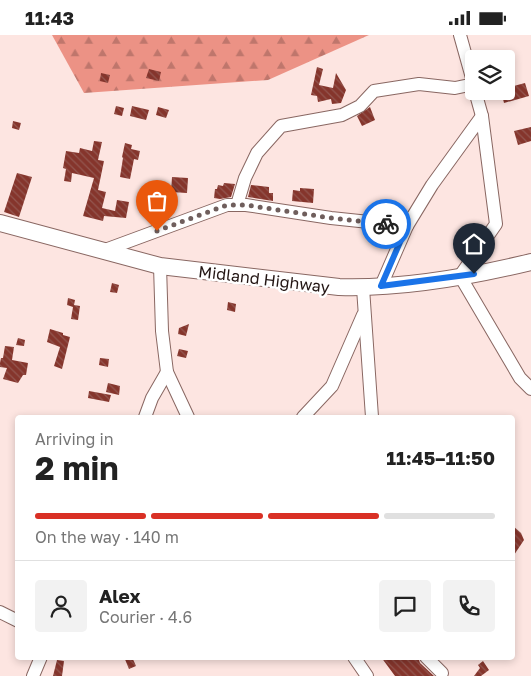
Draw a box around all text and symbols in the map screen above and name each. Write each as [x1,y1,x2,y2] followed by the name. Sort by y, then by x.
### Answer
[25,6,74,29] text: 11:43
[465,50,515,100] map controls
[465,50,515,100] button: layers
[136,180,178,231] pin
[143,187,171,215] icon: bag
[361,199,411,249] courier
[372,210,400,238] icon: bike
[453,223,495,274] pin
[460,230,488,258] icon: home
[197,261,331,297] street label: Midland Highway
[35,429,114,449] text: Arriving in
[386,446,495,469] text: 11:45–11:50
[35,449,119,487] text: 2 min
[35,527,179,547] text: On the way · 140 m
[35,580,87,632] button: person
[379,580,431,632] button: chat
[443,580,495,632] button: phone
[99,584,140,607] text: Alex
[99,607,192,627] text: Courier · 4.6

